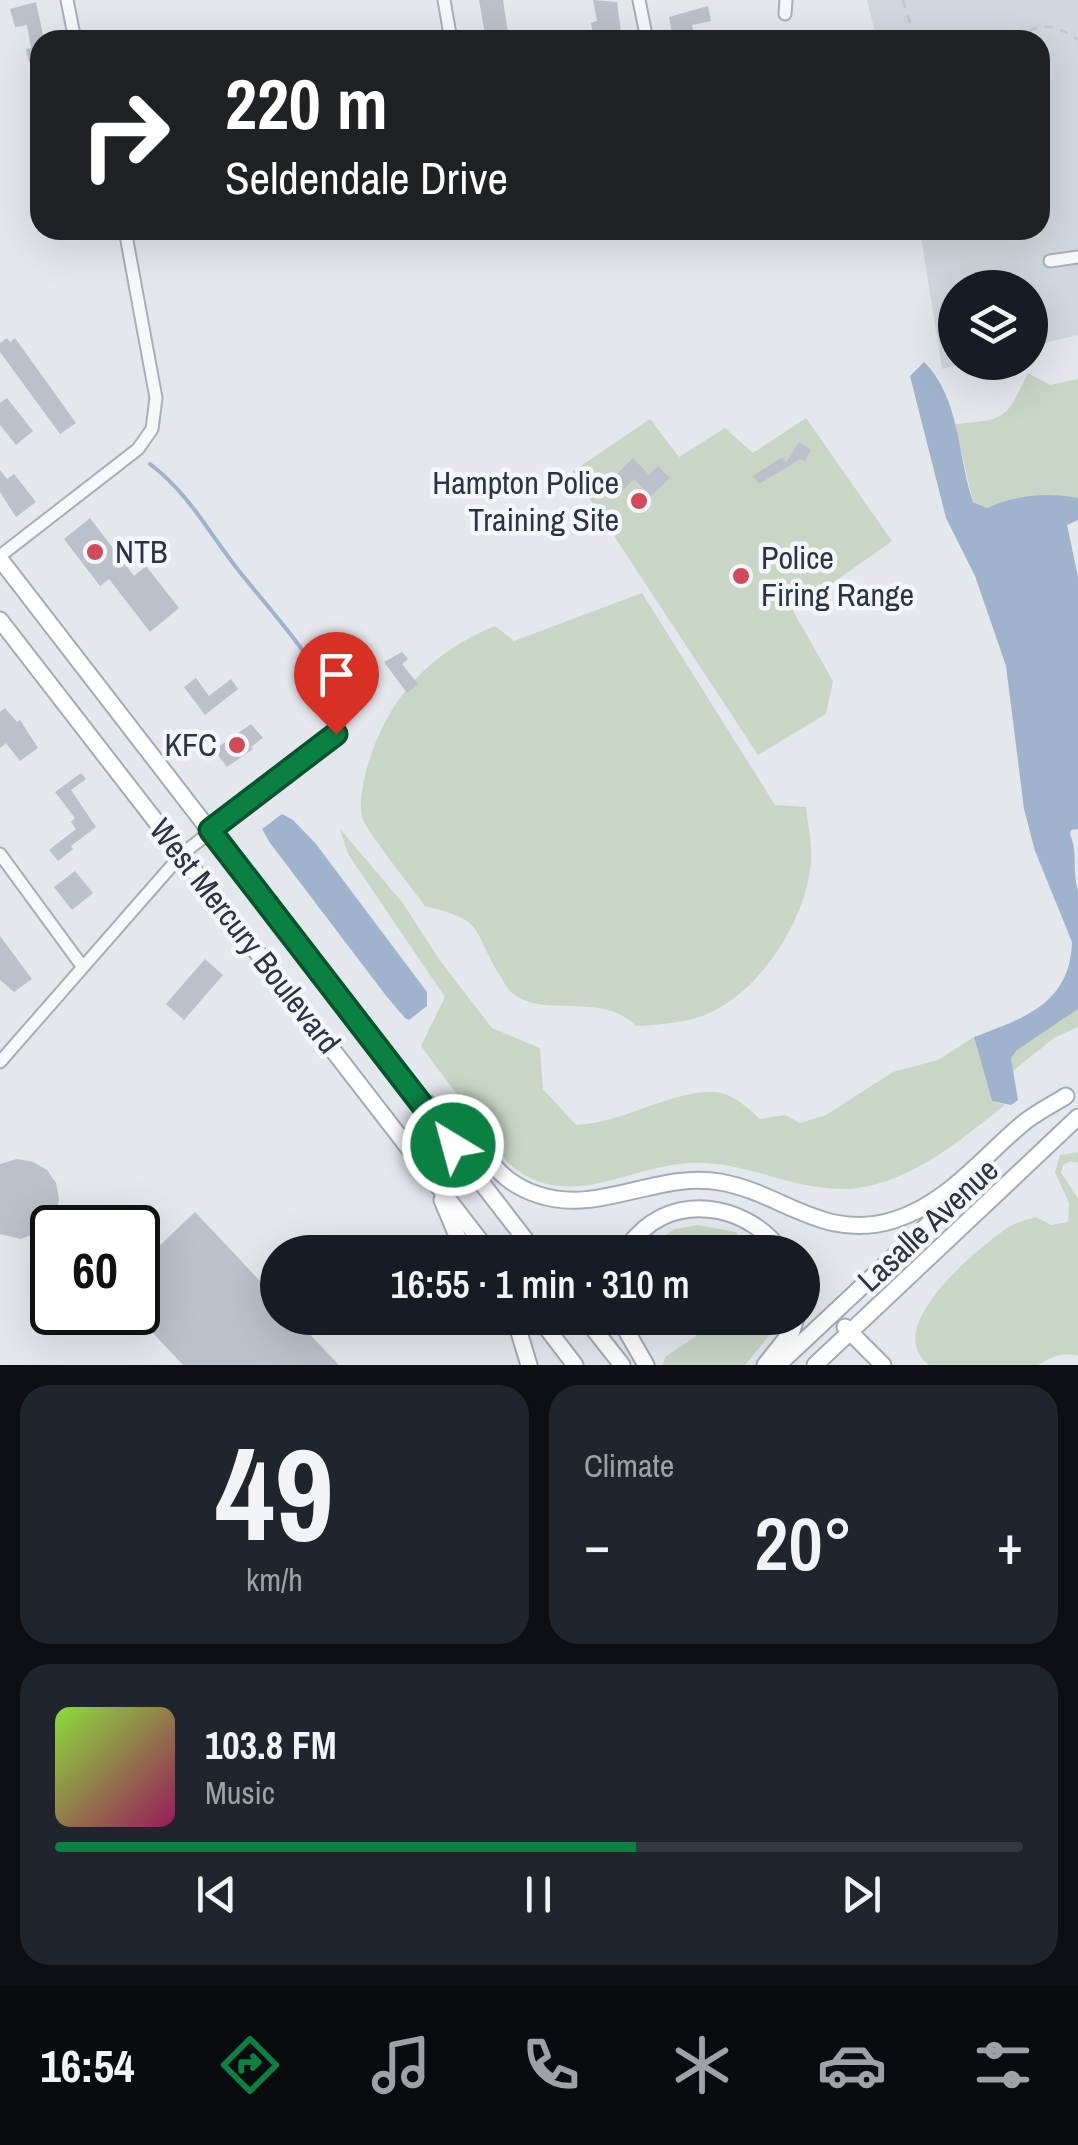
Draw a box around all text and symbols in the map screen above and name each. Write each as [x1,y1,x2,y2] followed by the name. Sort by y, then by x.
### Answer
[225,57,388,151] text: 220 m
[60,70,190,200] icon: right
[225,147,508,208] text: Seldendale Drive
[938,270,1048,380] map controls
[938,270,1048,380] button: layers
[432,461,619,541] place label: Hampton Police Training Site
[628,490,650,512] marker: Hampton Police Training Site
[115,530,167,573] place label: NTB
[761,536,914,616] place label: Police Firing Range
[84,541,106,563] marker: NTB
[730,565,752,587] marker: Police Firing Range
[294,632,379,735] pin
[309,647,364,702] icon: arrive
[165,723,217,766] place label: KFC
[226,734,248,756] marker: KFC
[140,809,351,1062] street label: West Mercury Boulevard
[401,1093,505,1197] position arrow
[848,1148,1007,1301] street label: Lasalle Avenue
[30,1205,160,1335] speed limit sign: 60
[390,1259,690,1310] text: 16:55 · 1 min · 310 m
[215,1405,334,1581] text: 49
[584,1444,674,1487] text: Climate
[754,1492,853,1593] text: 20°
[584,1507,610,1581] text: −
[997,1507,1023,1581] text: +
[246,1558,303,1601] text: km/h
[205,1720,337,1771] text: 103.8 FM
[205,1771,275,1814] text: Music
[189,1867,244,1922] icon: previous
[511,1867,566,1922] icon: pause
[834,1867,889,1922] icon: next
[215,2030,285,2100] icon: directions
[366,2030,436,2100] icon: music
[516,2030,586,2100] icon: phone
[667,2030,737,2100] icon: climate
[817,2030,887,2100] icon: car
[968,2030,1038,2100] icon: filters
[40,2035,135,2096] text: 16:54

